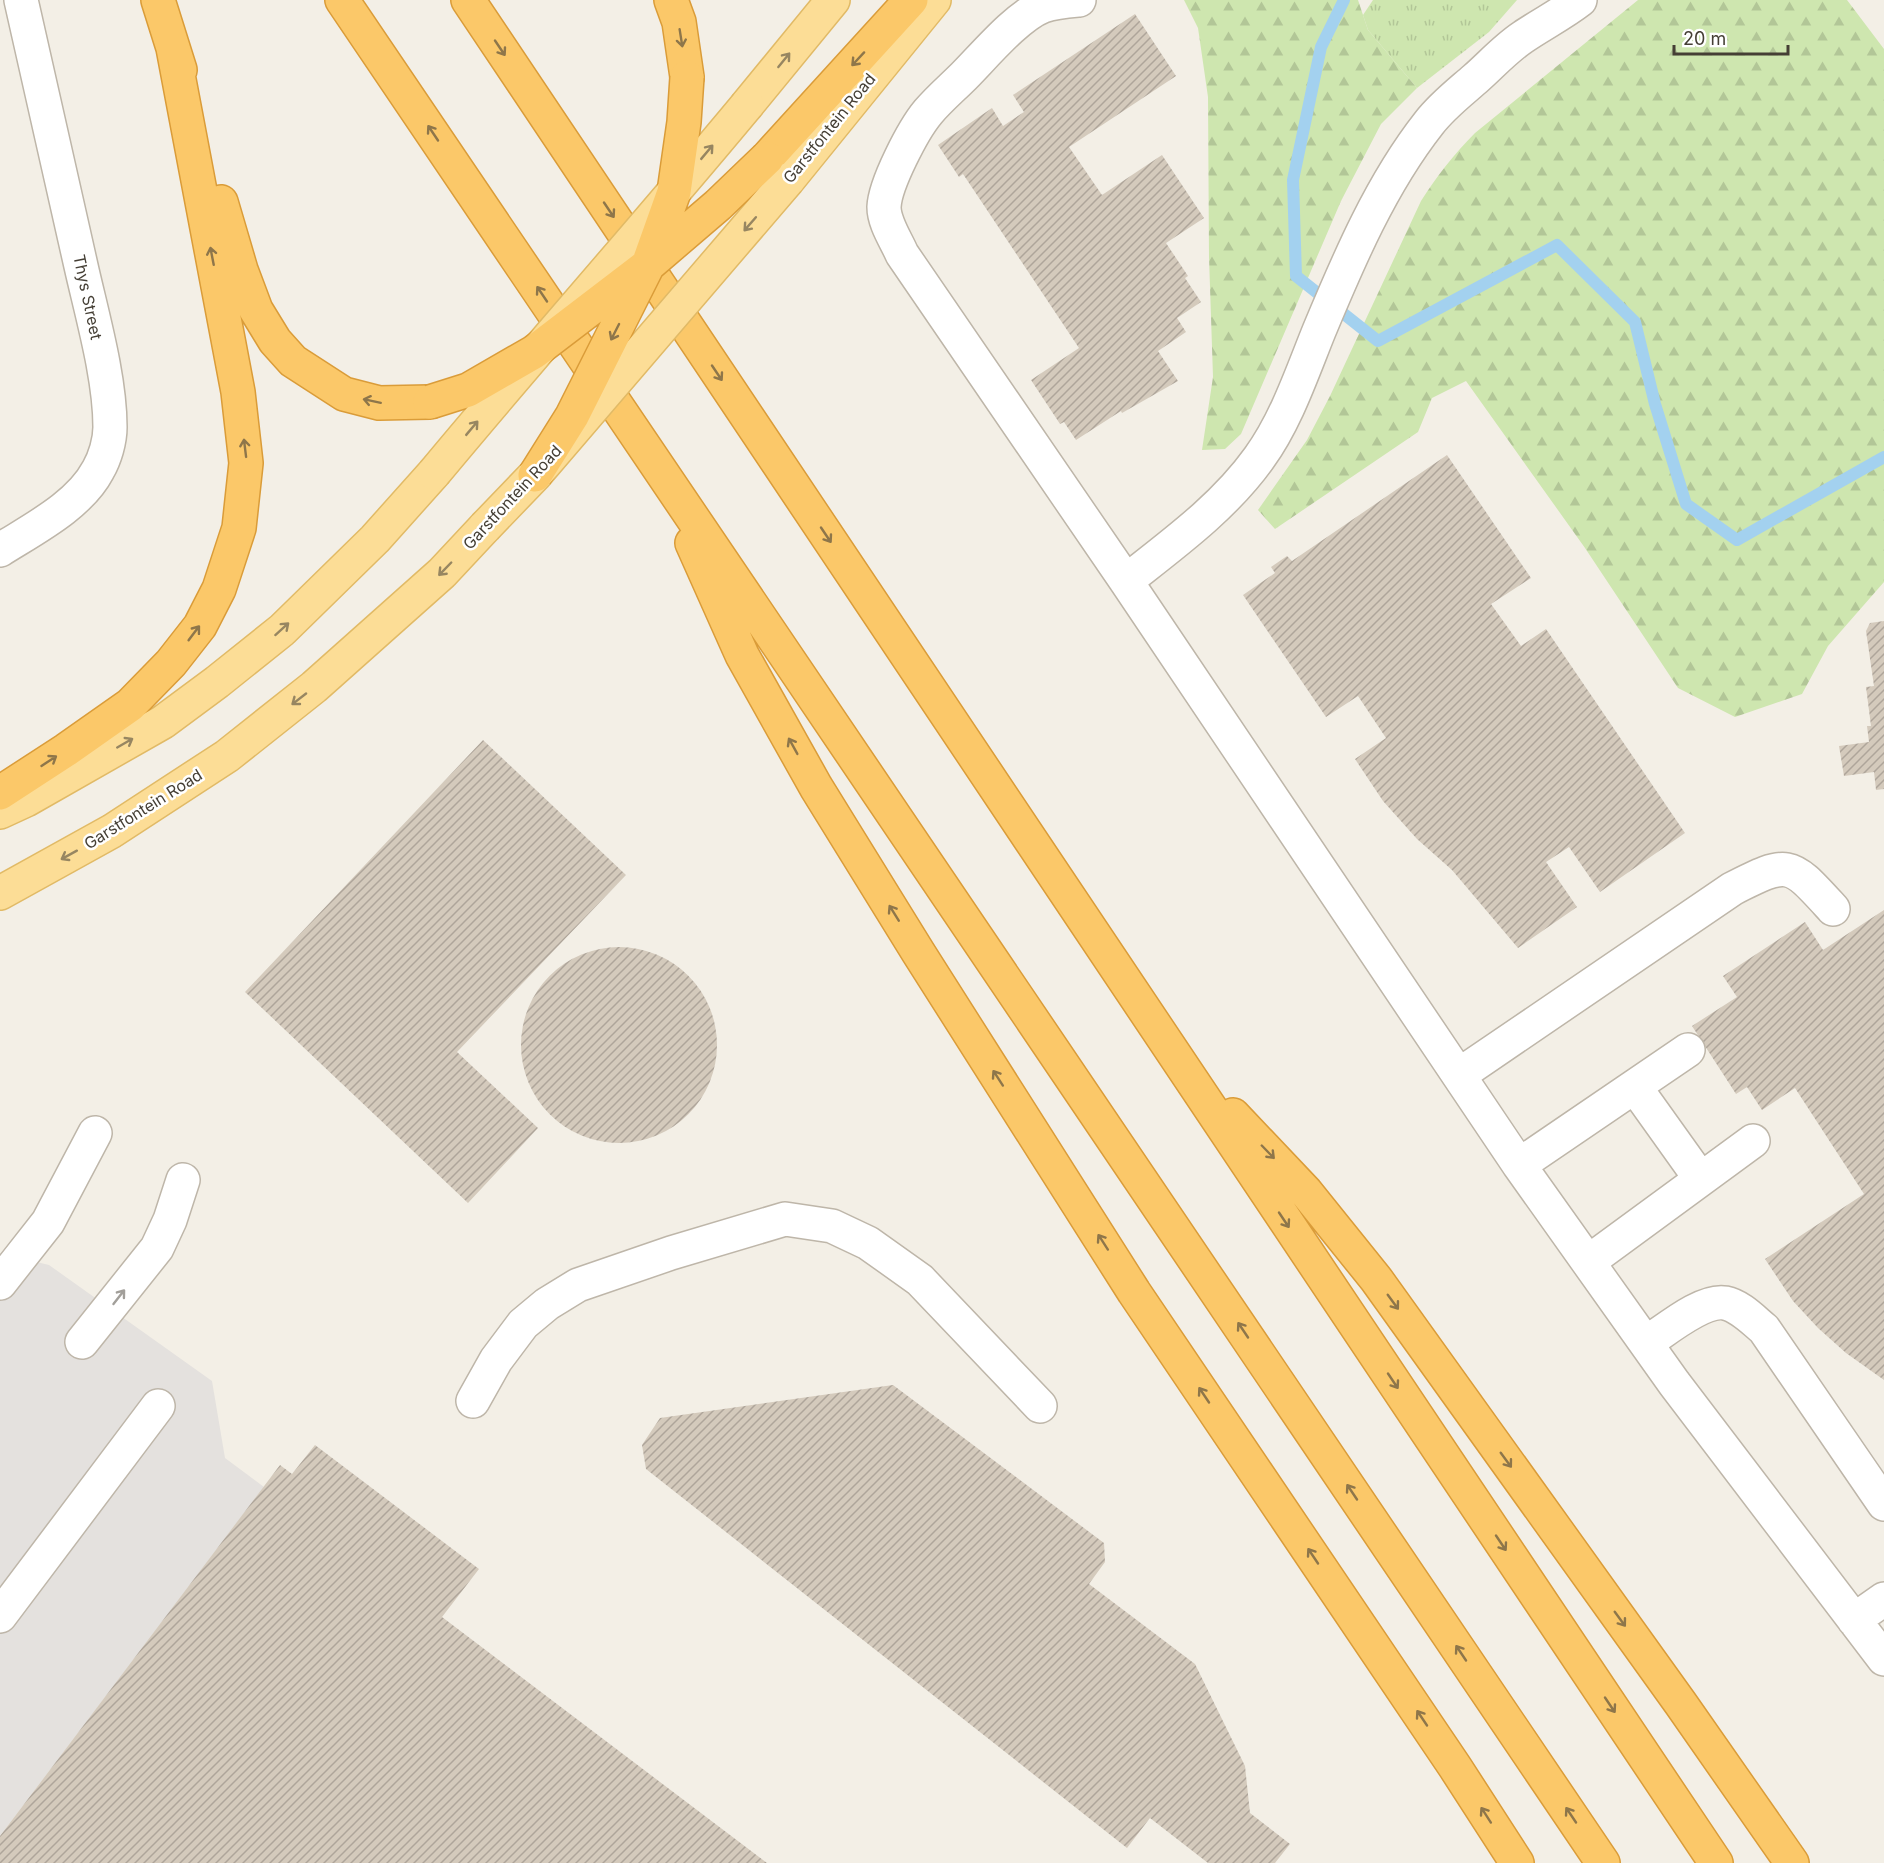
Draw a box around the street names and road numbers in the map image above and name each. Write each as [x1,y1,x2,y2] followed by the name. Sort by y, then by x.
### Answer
[779,69,879,187] street label: Garstfontein Road
[69,253,107,341] street label: Thys Street
[458,441,566,553] street label: Garstfontein Road
[80,765,206,853] street label: Garstfontein Road

